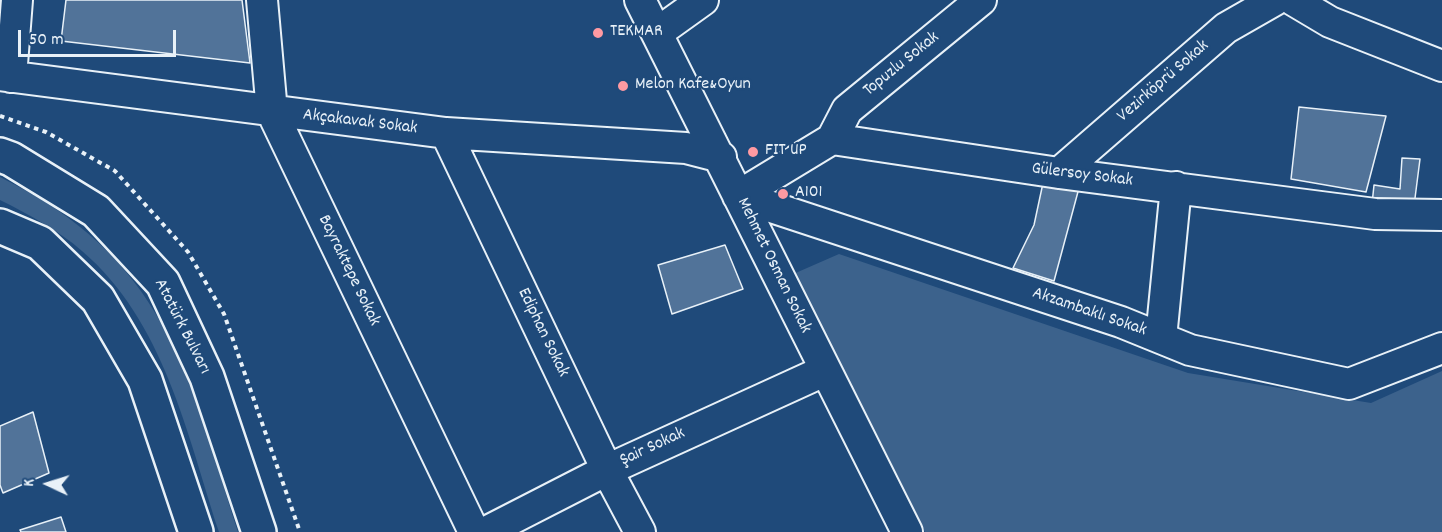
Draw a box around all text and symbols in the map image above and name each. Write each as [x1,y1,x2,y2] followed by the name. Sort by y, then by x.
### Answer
[21,18,178,56] scale bar
[610,22,663,44] place label: TEKMAR
[591,26,605,40] marker: TEKMAR
[29,28,64,53] text: 50 m
[860,28,944,102] street label: Topuzlu Sokak
[1114,36,1214,128] street label: Vezirköprü Sokak
[635,75,751,97] place label: Melon Kafe&Oyun
[616,79,630,93] marker: Melon Kafe&Oyun
[301,105,419,141] street label: Akçakavak Sokak
[765,141,807,163] place label: FIT UP
[746,145,760,159] marker: FIT UP
[1030,159,1134,193] street label: Gülersoy Sokak
[795,183,823,205] place label: A101
[776,187,790,201] marker: A101
[731,195,815,337] street label: Mehmet Osman Sokak
[312,212,384,330] street label: Bayraktepe Sokak
[148,276,214,378] street label: Atatürk Bulvarı
[1029,283,1149,343] street label: Akzambaklı Sokak
[511,285,573,381] street label: Ediphan Sokak
[617,424,689,472] street label: Şair Sokak
[18,454,78,514] north arrow
[18,478,41,487] text: K

